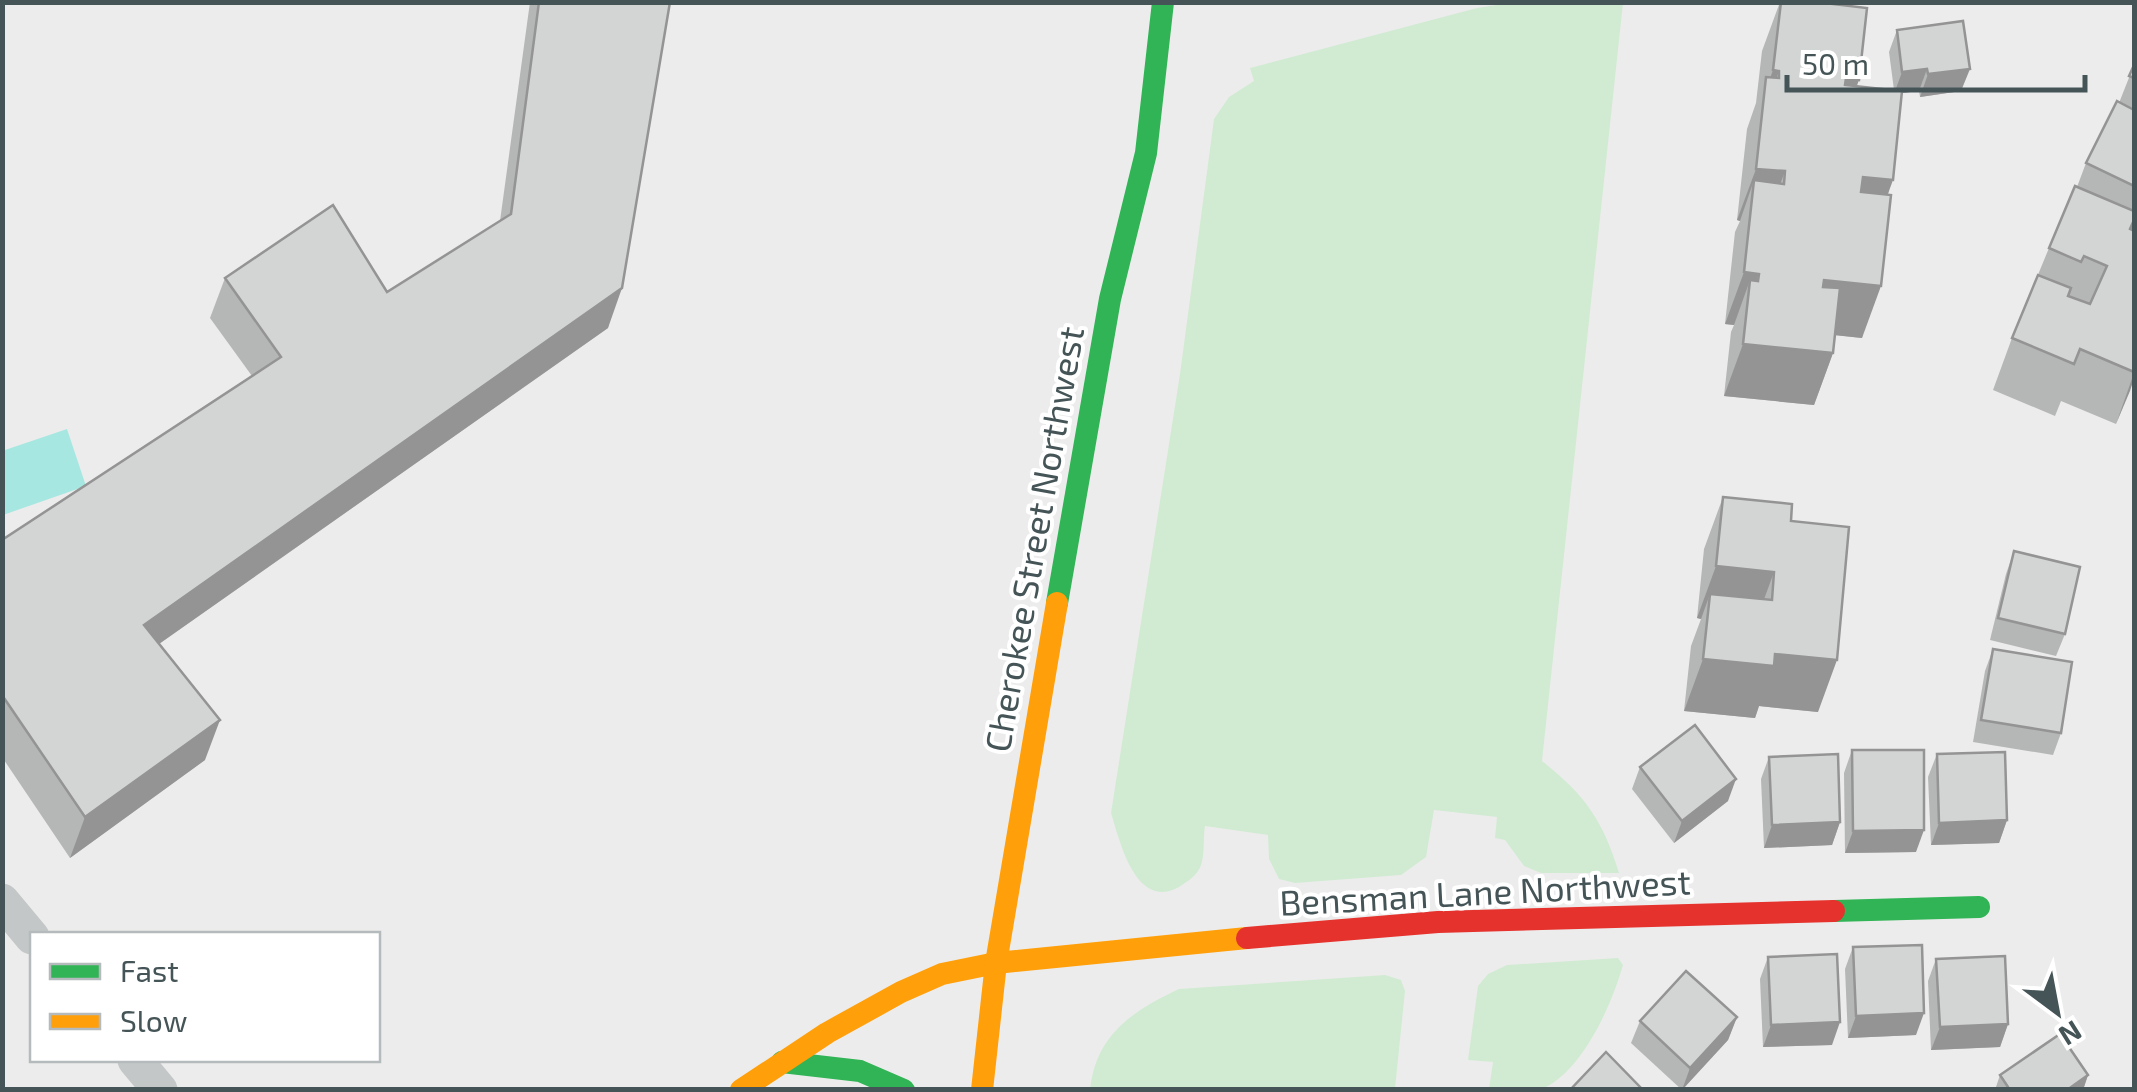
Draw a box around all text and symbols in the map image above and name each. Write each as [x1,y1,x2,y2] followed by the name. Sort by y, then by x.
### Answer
[1787,30,2084,92] scale bar
[1802,45,1869,81] text: 50 m
[975,323,1091,755] street label: Cherokee Street Northwest
[1278,859,1692,923] street label: Bensman Lane Northwest
[30,932,380,1062] legend
[120,952,179,988] text: Fast
[2007,962,2107,1062] north arrow
[120,1002,187,1038] text: Slow
[2053,1014,2088,1054] text: N

